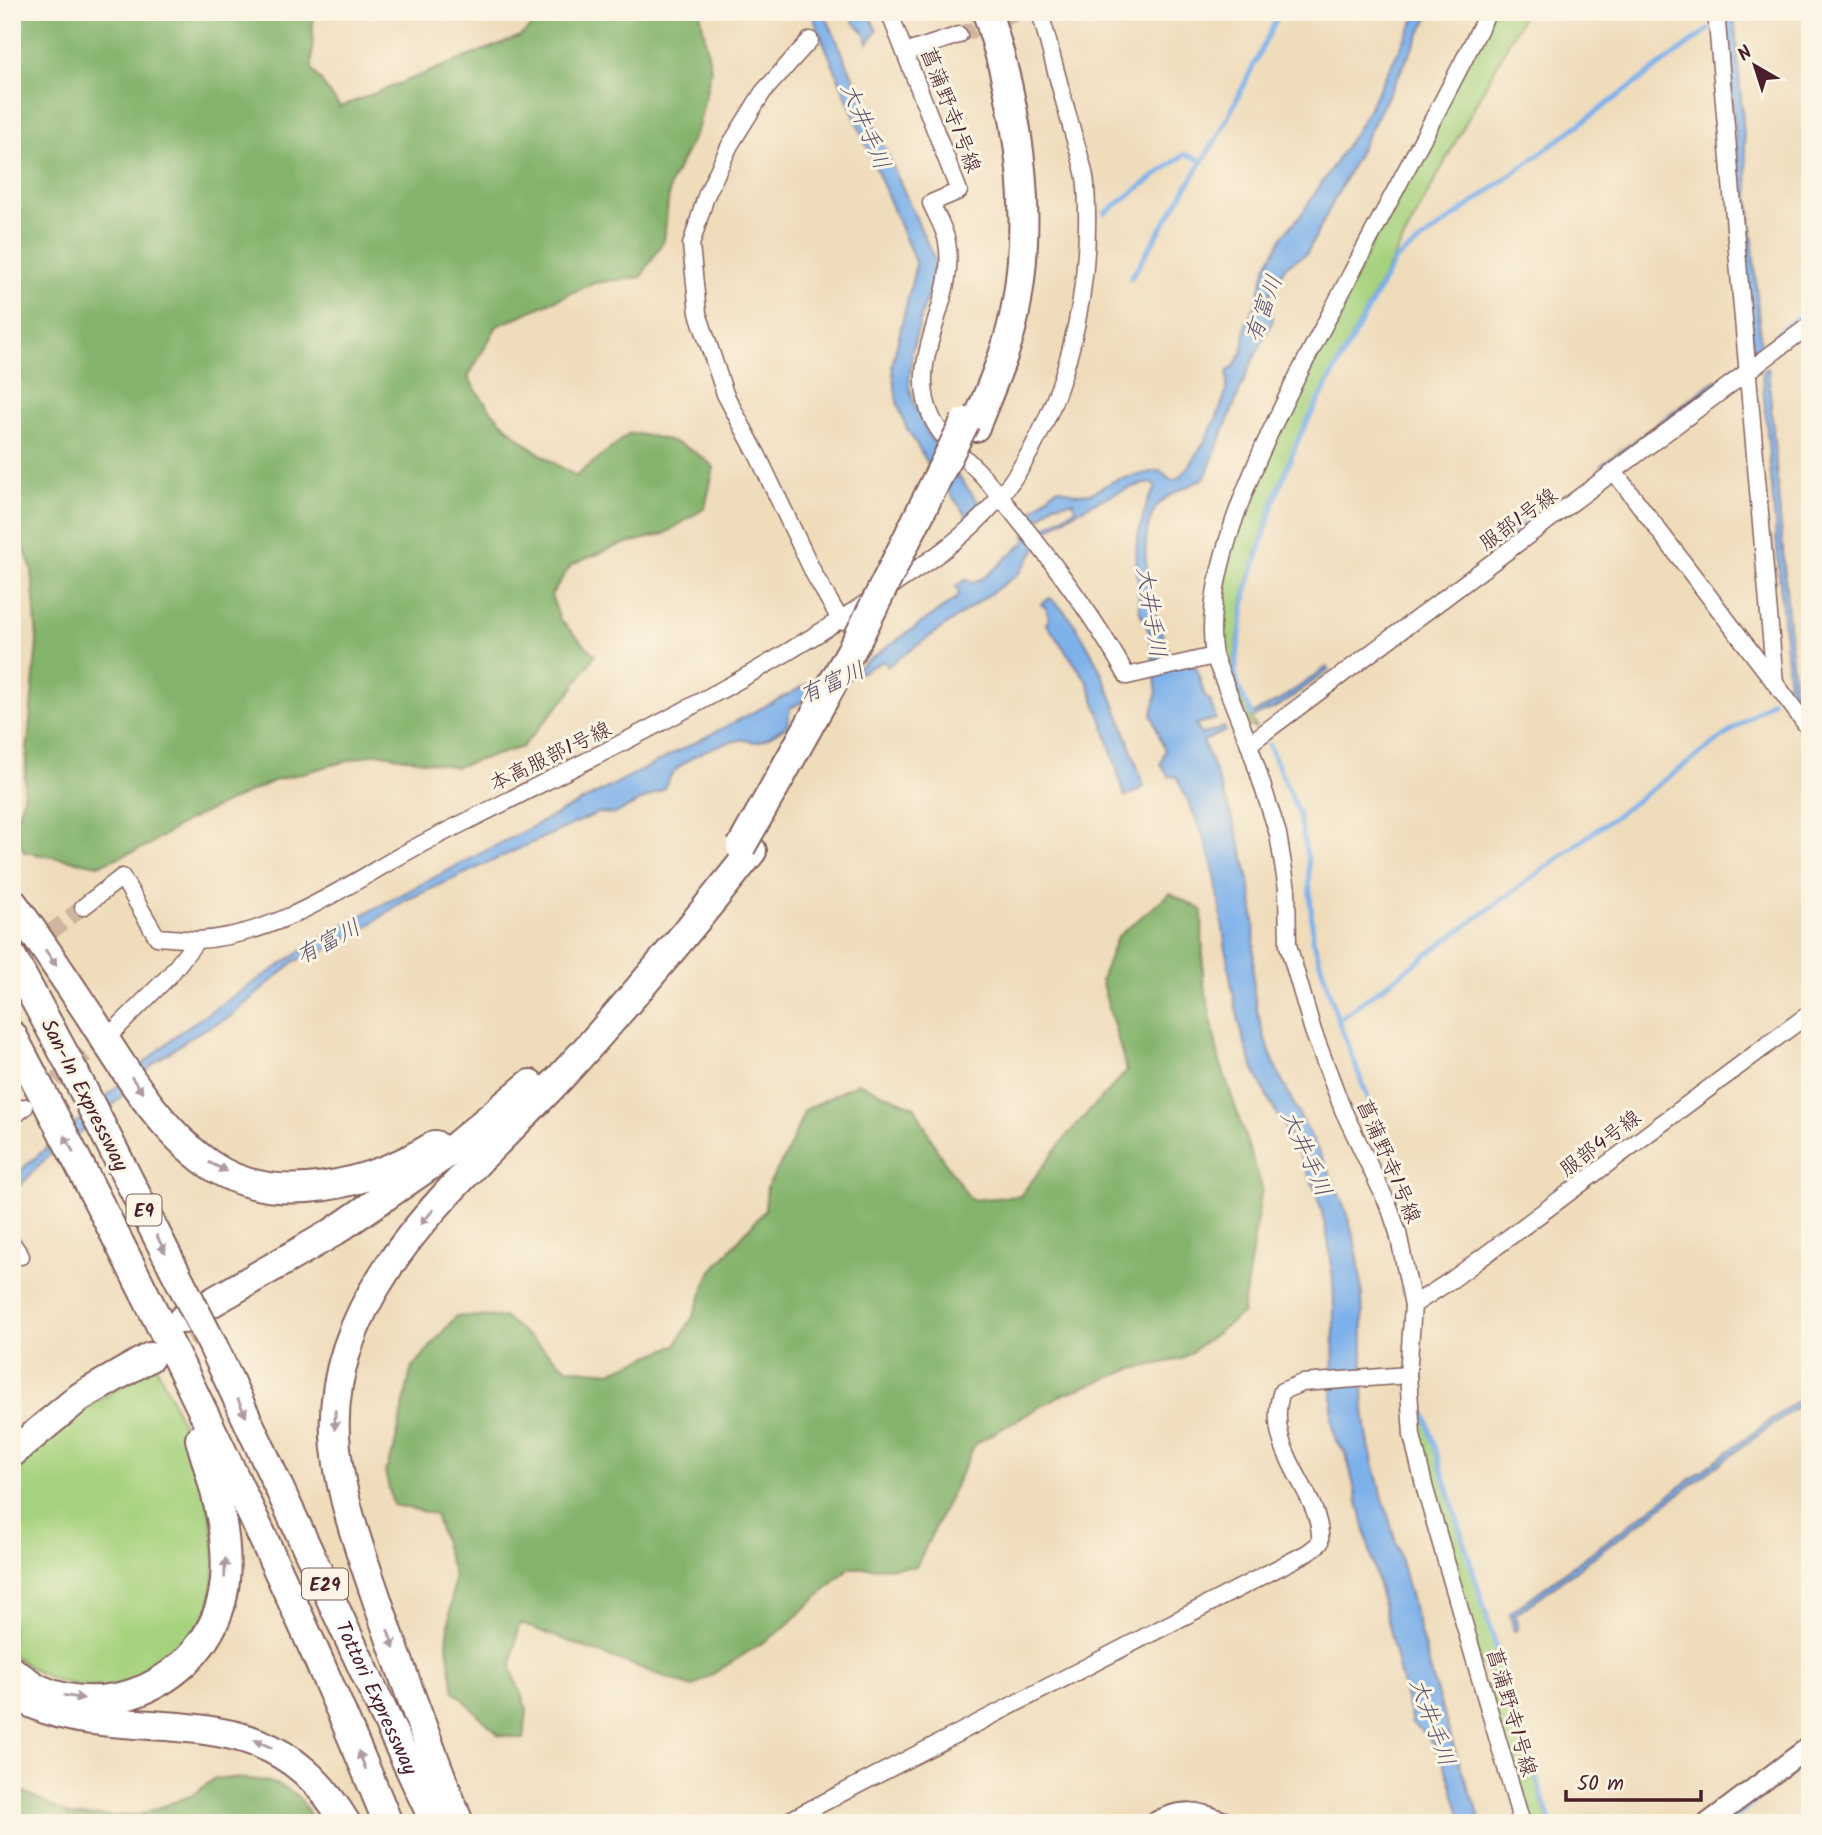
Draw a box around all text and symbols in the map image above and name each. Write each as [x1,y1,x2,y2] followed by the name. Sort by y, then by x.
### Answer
[1720,32,1790,102] north arrow
[1731,39,1760,70] text: N
[910,43,989,178] street label: 菖蒲野寺1号線
[830,77,899,176] water label: 大井手川
[1236,270,1294,347] water label: 有富川
[1473,480,1565,560] street label: 服部1号線
[1125,564,1175,661] water label: 大井手川
[794,653,872,714] water label: 有富川
[484,713,617,801] street label: 本高服部1号線
[290,911,368,975] water label: 有富川
[44,949,58,967] one-way arrow
[31,1014,136,1178] street label: San-In Expressway
[130,1076,143,1095] one-way arrow
[1347,1094,1429,1229] street label: 菖蒲野寺1号線
[1553,1102,1649,1186] street label: 服部4号線
[1270,1104,1340,1203] water label: 大井手川
[64,1134,76,1154] one-way arrow
[208,1162,228,1173] one-way arrow
[127,1194,162,1226] road number: E9
[419,1208,435,1226] one-way arrow
[156,1234,167,1254] one-way arrow
[237,1398,248,1418] one-way arrow
[329,1409,341,1431] one-way arrow
[220,1557,231,1579] one-way arrow
[302,1568,348,1600] road number: E29
[325,1616,425,1781] street label: Tottori Expressway
[386,1629,397,1650] one-way arrow
[1476,1644,1545,1781] street label: 菖蒲野寺1号線
[1398,1673,1464,1772] water label: 大井手川
[63,1692,85,1703] one-way arrow
[252,1739,273,1750] one-way arrow
[356,1749,367,1770] one-way arrow
[1566,1758,1701,1802] scale bar
[1577,1768,1624,1801] text: 50 m

